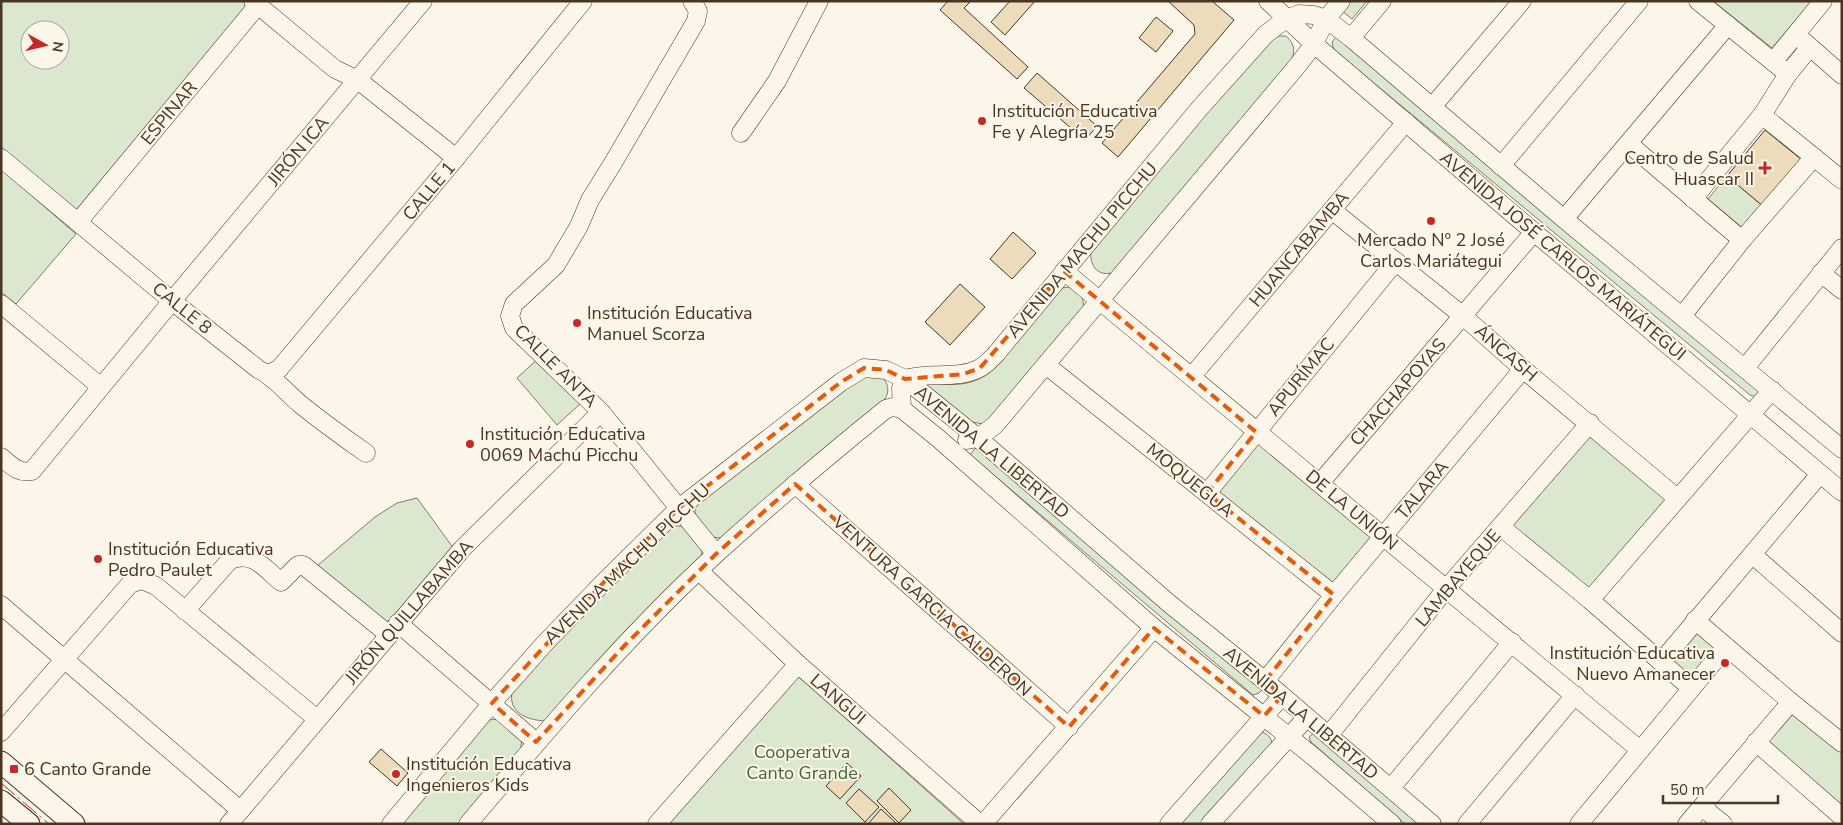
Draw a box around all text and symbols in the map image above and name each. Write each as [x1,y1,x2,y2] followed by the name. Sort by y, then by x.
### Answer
[20,20,70,70] north arrow
[47,40,68,53] text: N
[135,76,203,150] street label: ESPINAR
[992,99,1158,144] place label: Institución Educativa Fe y Alegría 25
[261,111,334,192] street label: JIRÓN ICA
[976,115,988,127] marker: Institución Educativa Fe y Alegría 25
[1435,146,1691,366] street label: AVENIDA JOSÉ CARLOS MARIÁTEGUI
[1624,146,1754,191] place label: Centro de Salud Huascar II
[397,156,461,226] street label: CALLE 1
[1001,157,1163,343] street label: AVENIDA MACHU PICCHU
[1758,161,1772,175] marker: Centro de Salud Huascar II
[1244,186,1354,312] street label: HUANCABAMBA
[1425,215,1437,227] marker: Mercado Nº 2 José Carlos Mariátegui
[1357,228,1505,273] place label: Mercado Nº 2 José Carlos Mariátegui
[147,277,217,339] street label: CALLE 8
[587,301,753,346] place label: Institución Educativa Manuel Scorza
[571,317,583,329] marker: Institución Educativa Manuel Scorza
[509,319,603,413] street label: CALLE ANTA
[1469,319,1543,387] street label: ÁNCASH
[1262,333,1340,421] street label: APURÍMAC
[1344,333,1452,451] street label: CHACHAPOYAS
[909,380,1075,524] street label: AVENIDA LA LIBERTAD
[480,422,646,467] place label: Institución Educativa 0069 Machu Picchu
[1141,437,1239,523] street label: MOQUEGUA
[464,438,476,450] marker: Institución Educativa 0069 Machu Picchu
[1390,455,1454,525] street label: TALARA
[1301,464,1403,556] street label: DE LA UNIÓN
[539,478,715,650] street label: AVENIDA MACHU PICCHU
[827,509,1037,702] street label: VENTURA GARCIA CALDERON
[1410,524,1506,632] street label: LAMBAYEQUE
[339,535,478,690] street label: JIRÓN QUILLABAMBA
[108,537,274,582] place label: Institución Educativa Pedro Paulet
[92,553,104,565] marker: Institución Educativa Pedro Paulet
[1218,641,1384,785] street label: AVENIDA LA LIBERTAD
[1549,641,1716,686] place label: Institución Educativa Nuevo Amanecer
[1719,657,1731,669] marker: Institución Educativa Nuevo Amanecer
[805,668,871,730] street label: LANGUI
[746,740,858,785] park label: Cooperativa Canto Grande
[406,752,572,797] place label: Institución Educativa Ingenieros Kids
[24,757,151,781] place label: 6 Canto Grande
[8,763,20,775] marker: 6 Canto Grande
[390,768,402,780] marker: Institución Educativa Ingenieros Kids
[1663,772,1778,804] scale bar
[1670,780,1705,800] text: 50 m

